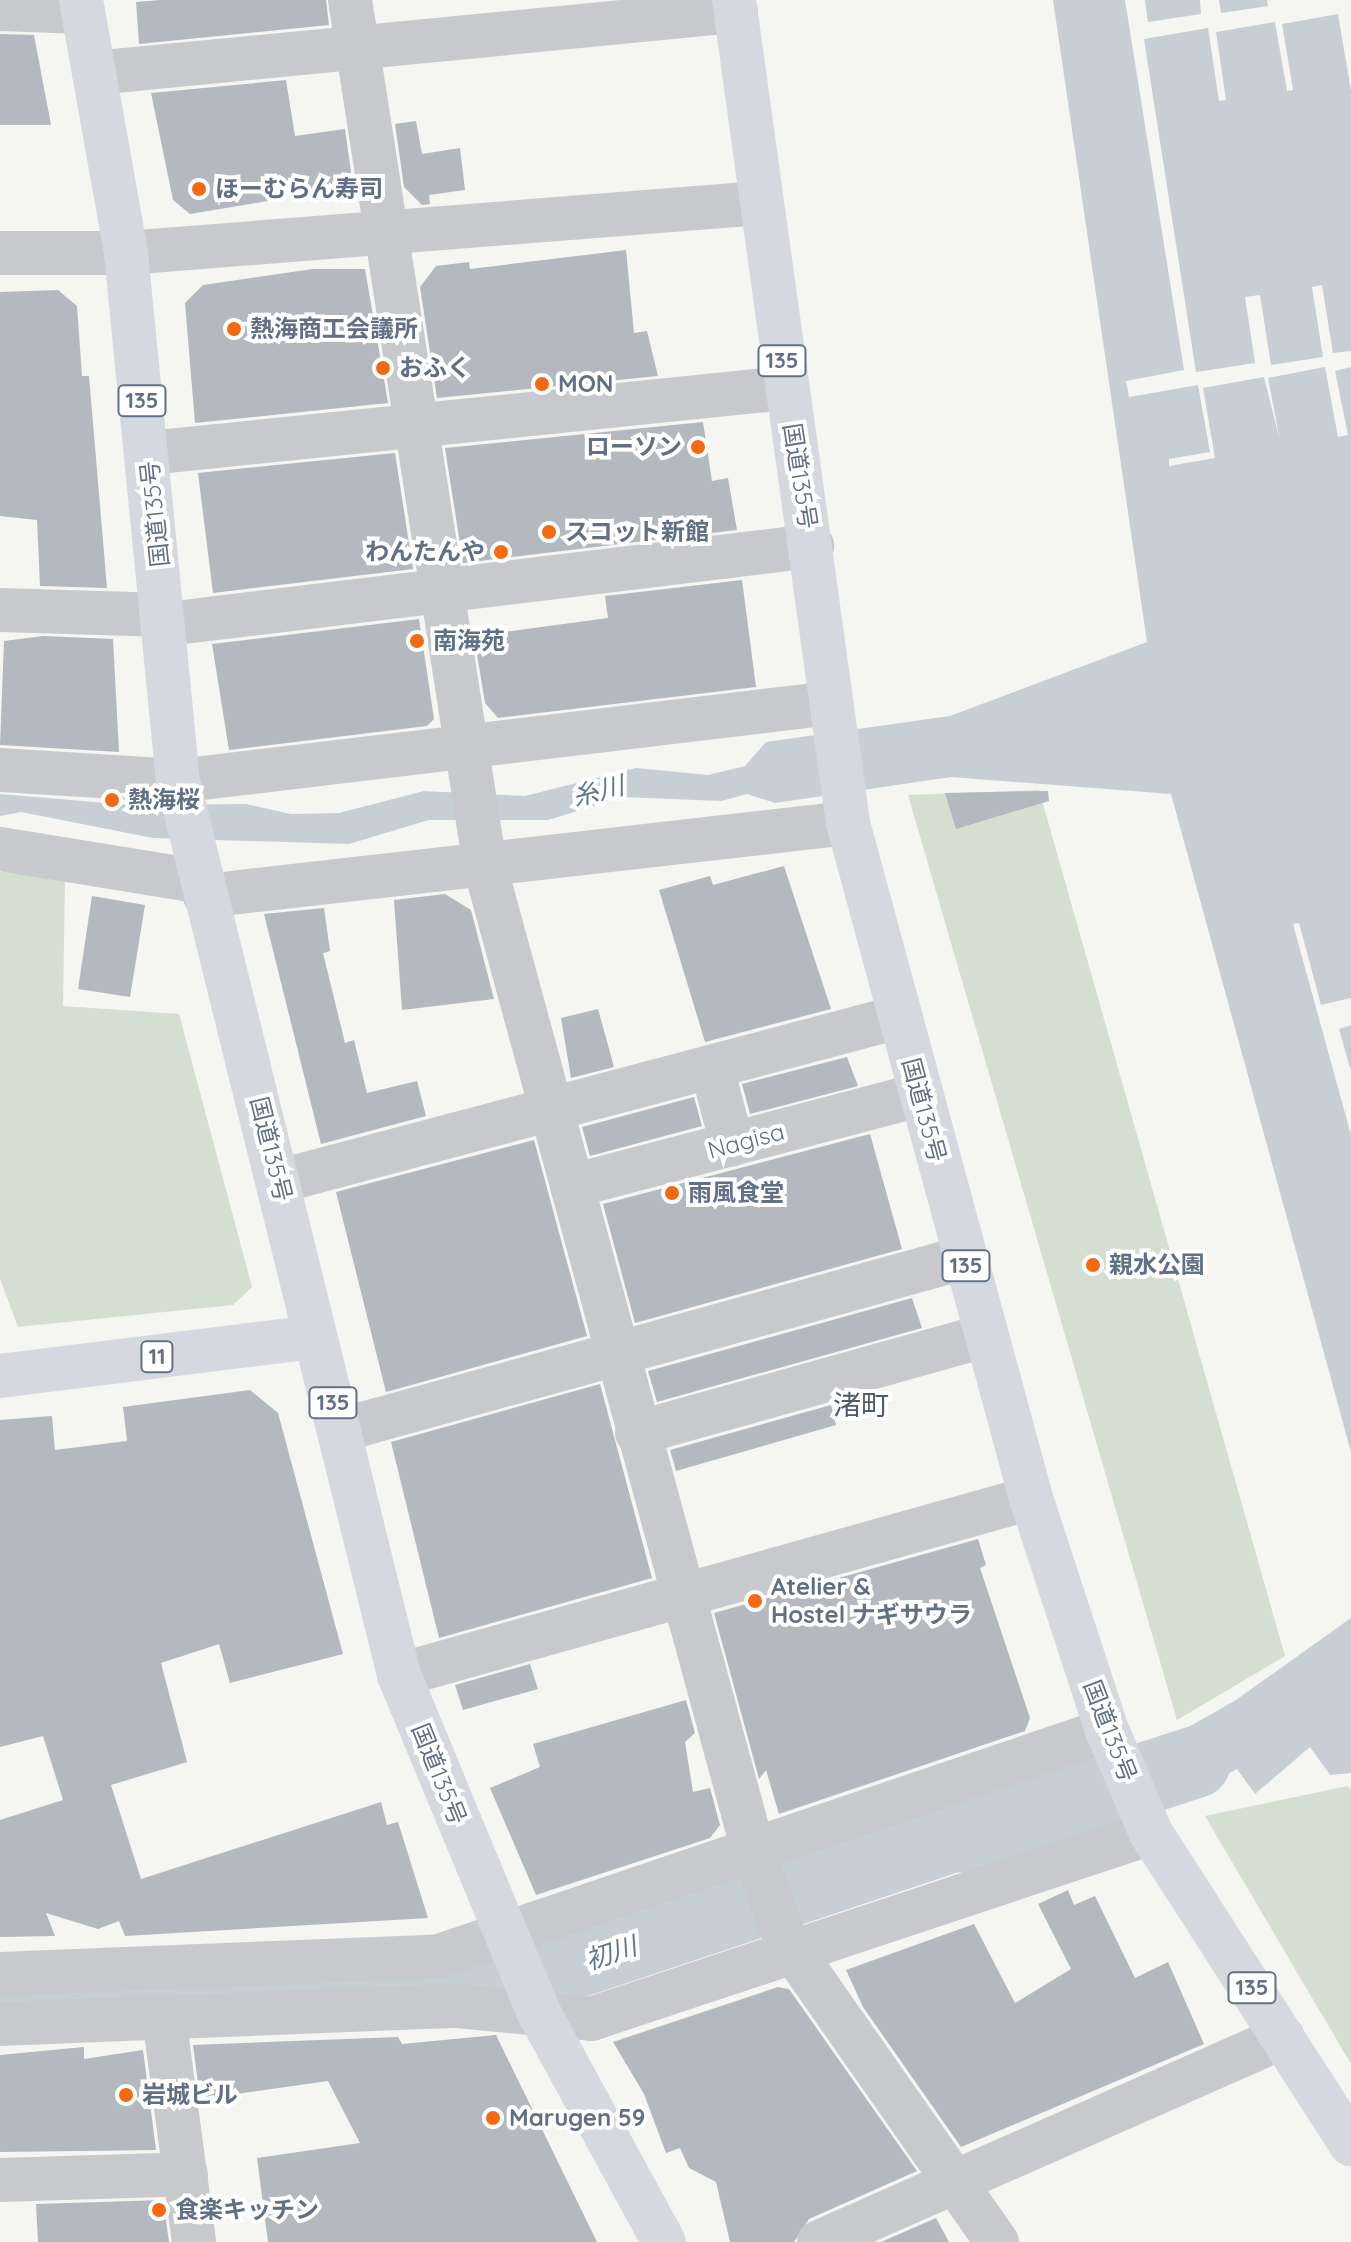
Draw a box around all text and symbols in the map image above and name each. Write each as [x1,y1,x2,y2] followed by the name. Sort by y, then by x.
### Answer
[215,175,383,203] place label: ほーむらん寿司
[190,180,208,198] marker: ほーむらん寿司
[250,315,418,343] place label: 熱海商工会議所
[225,320,243,338] marker: 熱海商工会議所
[756,343,808,379] road number: 135
[399,354,471,382] place label: おふく
[374,359,392,377] marker: おふく
[558,370,614,398] place label: MON
[533,375,551,393] marker: MON
[116,383,168,419] road number: 135
[777,421,823,531] street label: 国道135号
[586,433,682,461] place label: ローソン
[689,438,707,456] marker: ローソン
[135,460,175,568] street label: 国道135号
[565,518,709,546] place label: スコット新館
[540,523,558,541] marker: スコット新館
[365,538,485,566] place label: わんたんや
[492,543,510,561] marker: わんたんや
[433,627,505,655] place label: 南海苑
[408,632,426,650] marker: 南海苑
[569,770,627,812] water label: 糸川
[128,786,200,814] place label: 熱海桜
[103,791,121,809] marker: 熱海桜
[896,1055,952,1165] street label: 国道135号
[244,1094,298,1204] street label: 国道135号
[705,1117,787,1165] street label: Nagisa
[688,1179,784,1207] place label: 雨風食堂
[663,1184,681,1202] marker: 雨風食堂
[940,1248,992,1284] road number: 135
[1109,1251,1205,1279] place label: 親水公園
[1084,1256,1102,1274] marker: 親水公園
[139,1339,175,1375] road number: 11
[307,1385,359,1421] road number: 135
[833,1388,889,1422] district label: 渚町
[771,1573,972,1629] place label: Atelier & Hostel ナギサウラ
[746,1592,764,1610] marker: Atelier & Hostel ナギサウラ
[1077,1676,1143,1786] street label: 国道135号
[406,1719,472,1829] street label: 国道135号
[581,1930,641,1976] water label: 初川
[1226,1970,1278,2006] road number: 135
[142,2081,238,2109] place label: 岩城ビル
[117,2086,135,2104] marker: 岩城ビル
[509,2104,645,2132] place label: Marugen 59
[484,2109,502,2127] marker: Marugen 59
[175,2196,319,2224] place label: 食楽キッチン
[150,2201,168,2219] marker: 食楽キッチン

